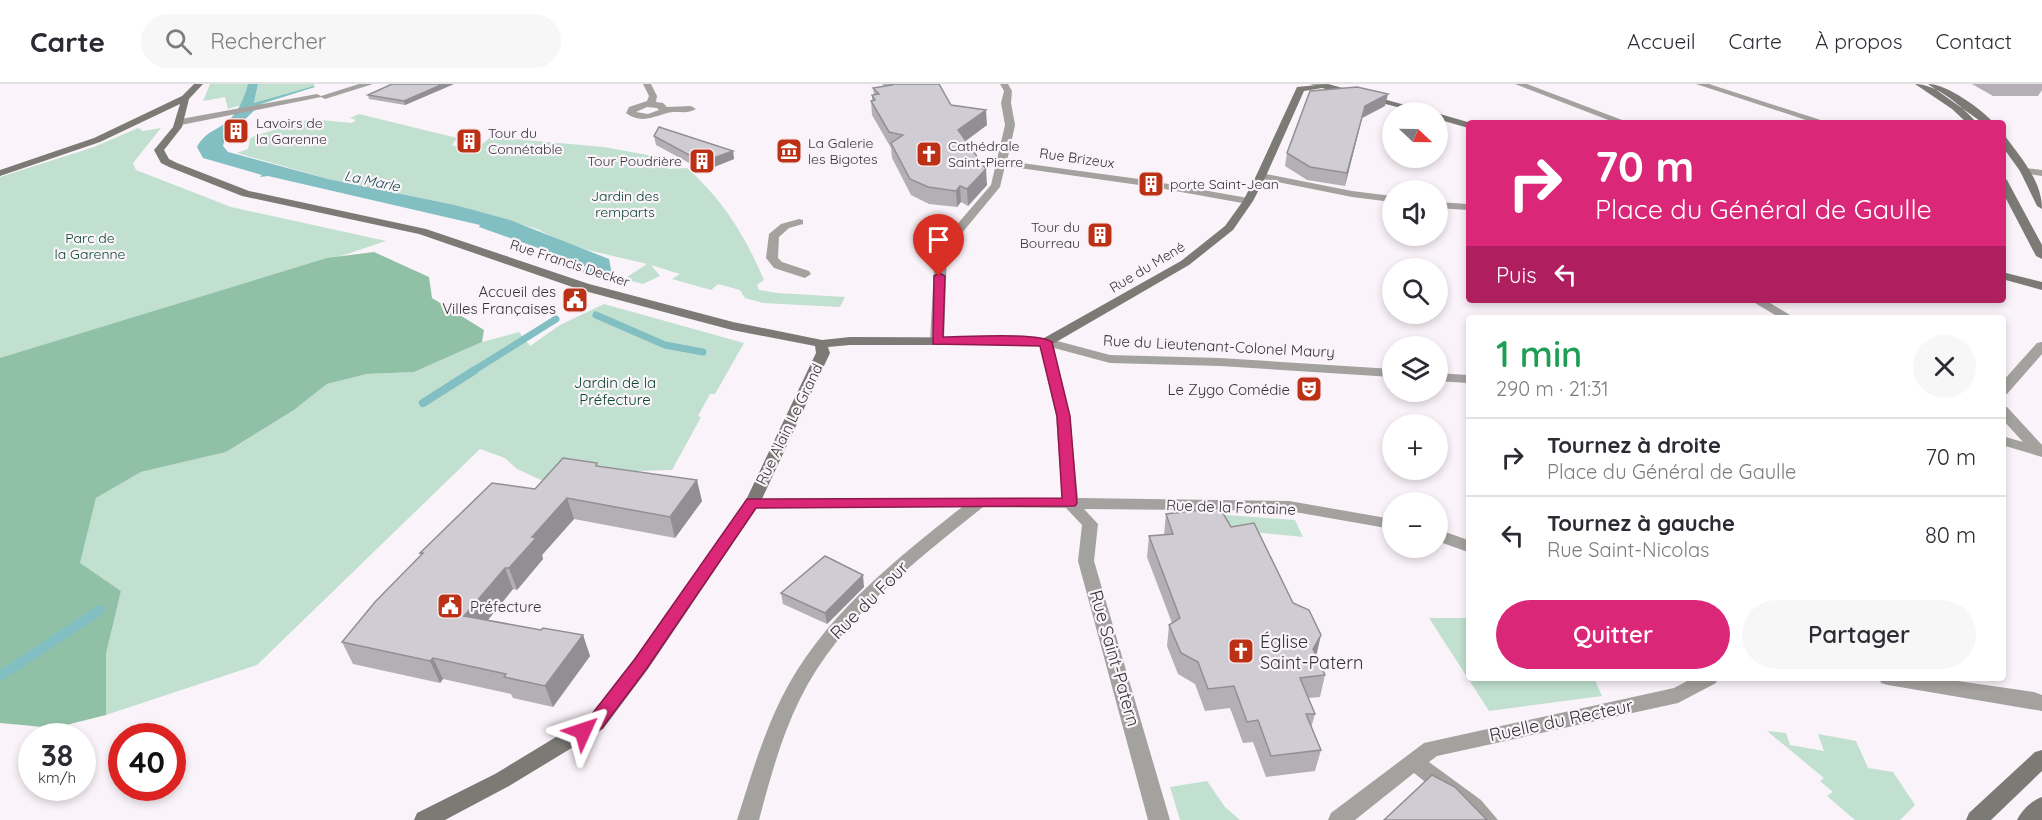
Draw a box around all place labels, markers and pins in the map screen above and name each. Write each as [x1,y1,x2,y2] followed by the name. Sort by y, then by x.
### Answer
[256,114,327,148] place label: Lavoirs de la Garenne
[221,116,251,146] building icon: Lavoirs de la Garenne
[488,124,562,158] place label: Tour du Connétable
[454,126,484,156] building icon: Tour du Connétable
[808,134,878,168] place label: La Galerie les Bigotes
[774,136,804,166] museum icon: La Galerie les Bigotes
[948,137,1023,171] place label: Cathédrale Saint-Pierre
[914,139,944,169] church icon: Cathédrale Saint-Pierre
[687,146,717,176] building icon: Tour Poudrière
[587,152,682,170] place label: Tour Poudrière
[1136,169,1166,199] building icon: porte Saint-Jean
[1170,175,1279,193] place label: porte Saint-Jean
[913,214,964,276] pin
[1020,218,1080,252] place label: Tour du Bourreau
[1085,220,1115,250] building icon: Tour du Bourreau
[442,282,556,318] place label: Accueil des Villes Françaises
[560,285,590,315] public building icon: Accueil des Villes Françaises
[1294,374,1324,404] theatre icon: Le Zygo Comédie
[1167,380,1290,399] place label: Le Zygo Comédie
[435,591,465,621] public building icon: Préfecture
[470,597,541,616] place label: Préfecture
[1260,630,1363,674] place label: Église Saint-Patern
[1226,636,1256,666] church icon: Église Saint-Patern

